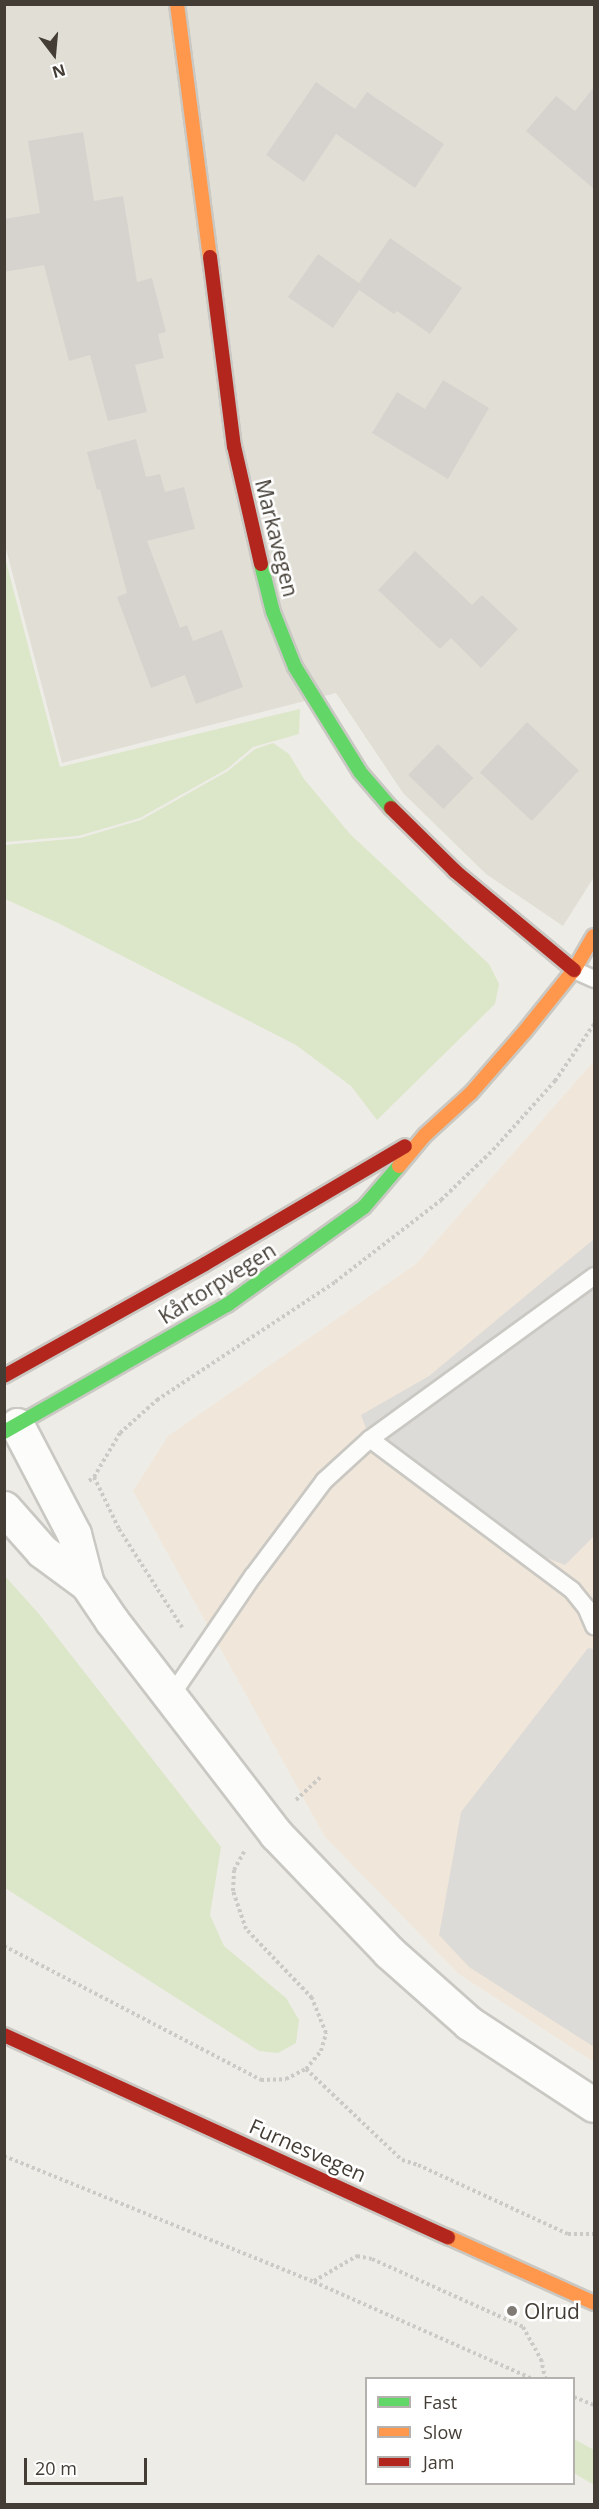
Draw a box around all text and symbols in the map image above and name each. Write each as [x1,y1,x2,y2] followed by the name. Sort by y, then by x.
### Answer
[24,24,84,84] north arrow
[50,59,68,84] text: N
[250,477,304,599] street label: Markavegen
[154,1237,280,1329] street label: Kårtorpvegen
[246,2113,370,2187] street label: Furnesvegen
[524,2298,580,2324] place label: Olrud
[505,2304,519,2318] marker: Olrud
[365,2377,575,2485] legend
[423,2390,457,2414] text: Fast
[423,2420,462,2444] text: Slow
[27,2446,150,2484] scale bar
[423,2450,455,2474] text: Jam
[35,2456,77,2480] text: 20 m

